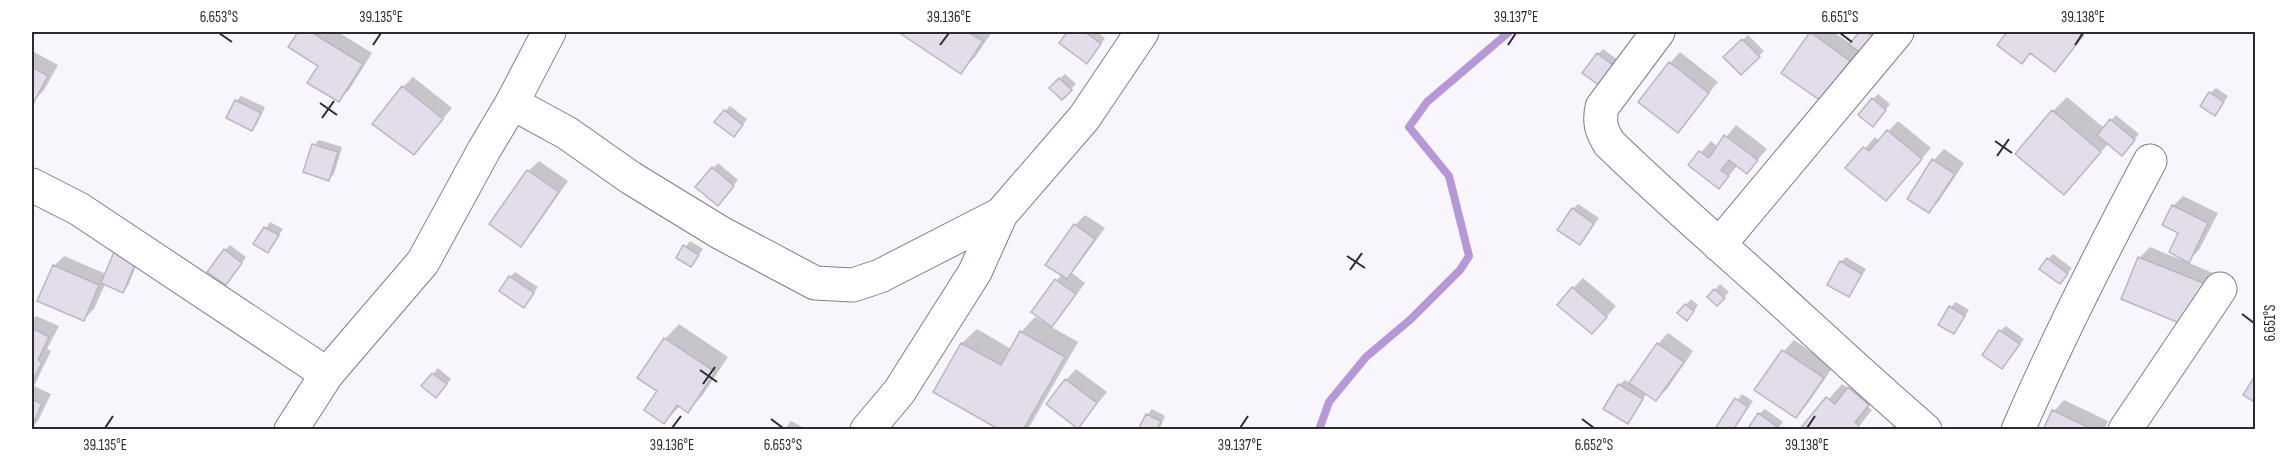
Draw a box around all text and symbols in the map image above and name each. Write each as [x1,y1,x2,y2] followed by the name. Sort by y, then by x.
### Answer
[200,8,238,27] text: 6.653°S
[359,8,403,27] text: 39.135°E
[927,8,971,27] text: 39.136°E
[1494,8,1538,27] text: 39.137°E
[1822,8,1858,27] text: 6.651°S
[2061,8,2105,27] text: 39.138°E
[2261,305,2280,341] text: 6.651°S
[83,436,127,455] text: 39.135°E
[650,436,694,455] text: 39.136°E
[764,436,802,455] text: 6.653°S
[1218,436,1262,455] text: 39.137°E
[1575,436,1613,455] text: 6.652°S
[1785,436,1829,455] text: 39.138°E

